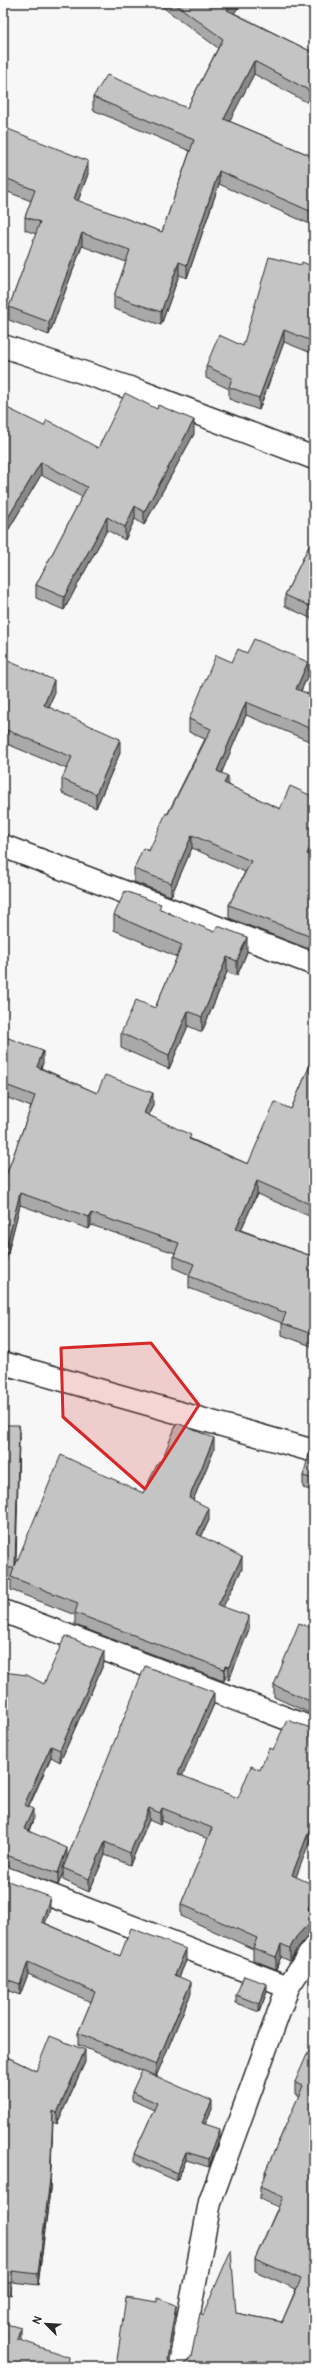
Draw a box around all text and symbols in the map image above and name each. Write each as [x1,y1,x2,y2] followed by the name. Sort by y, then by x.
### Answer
[26,2304,66,2344] north arrow
[30,2314,45,2326] text: N

